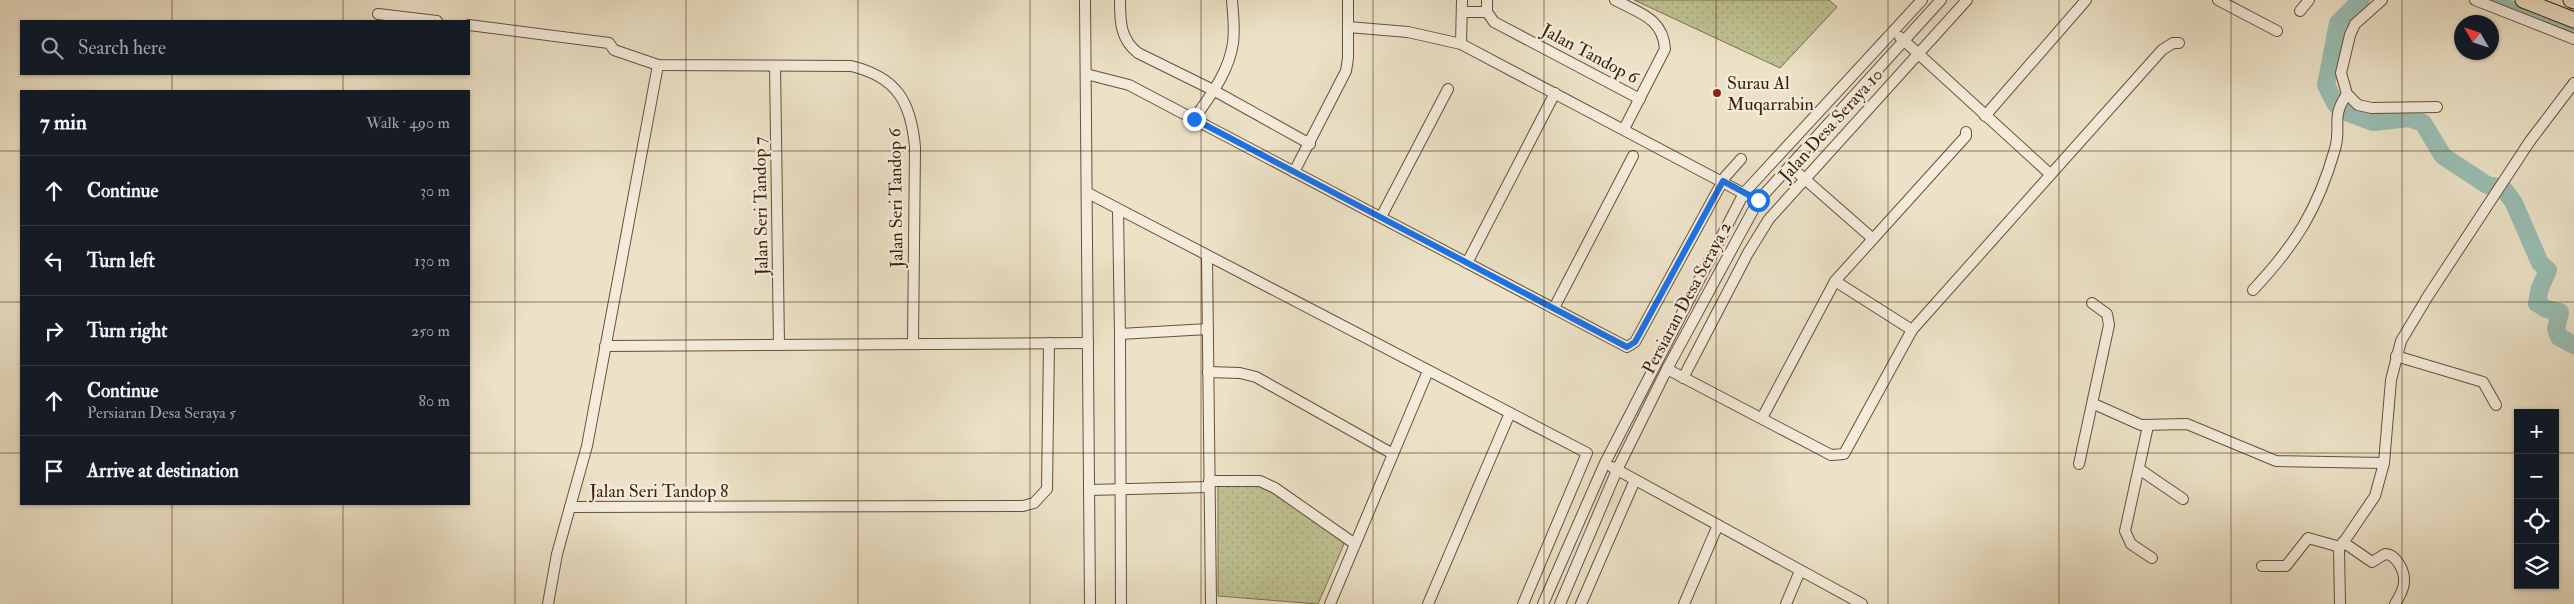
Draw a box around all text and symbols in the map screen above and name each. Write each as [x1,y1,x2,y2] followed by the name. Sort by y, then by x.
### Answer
[2454,15,2499,60] north arrow
[1537,18,1643,90] street label: Jalan Tandop 6
[20,20,470,75] search box
[38,34,66,62] icon: search
[78,36,166,60] text: Search here
[1773,63,1888,187] street label: Jalan Desa Seraya 10
[1727,72,1814,116] place label: Surau Al Muqarrabin
[1711,87,1723,99] marker: Surau Al Muqarrabin
[1183,108,1206,131] route end
[40,109,87,136] text: 7 min
[366,113,450,133] text: Walk · 490 m
[883,127,909,269] street label: Jalan Seri Tandop 6
[748,136,774,277] street label: Jalan Seri Tandop 7
[40,177,68,205] icon: ahead
[87,179,158,203] text: Continue
[420,181,450,201] text: 30 m
[1747,189,1770,212] route start
[1637,218,1737,378] street label: Persiaran Desa Seraya 2
[40,247,68,275] icon: left
[87,249,155,273] text: Turn left
[414,251,450,271] text: 130 m
[40,317,68,345] icon: right
[87,319,167,343] text: Turn right
[411,321,450,341] text: 250 m
[87,379,158,403] text: Continue
[40,387,68,415] icon: ahead
[419,391,450,411] text: 80 m
[87,403,236,423] text: Persiaran Desa Seraya 5
[2514,409,2559,589] map controls
[2514,409,2559,454] button: +
[2514,454,2559,499] button: −
[40,457,68,485] icon: arrive
[87,459,239,483] text: Arrive at destination
[588,480,729,503] street label: Jalan Seri Tandop 8
[2514,499,2559,544] button: locate
[2514,544,2559,589] button: layers

